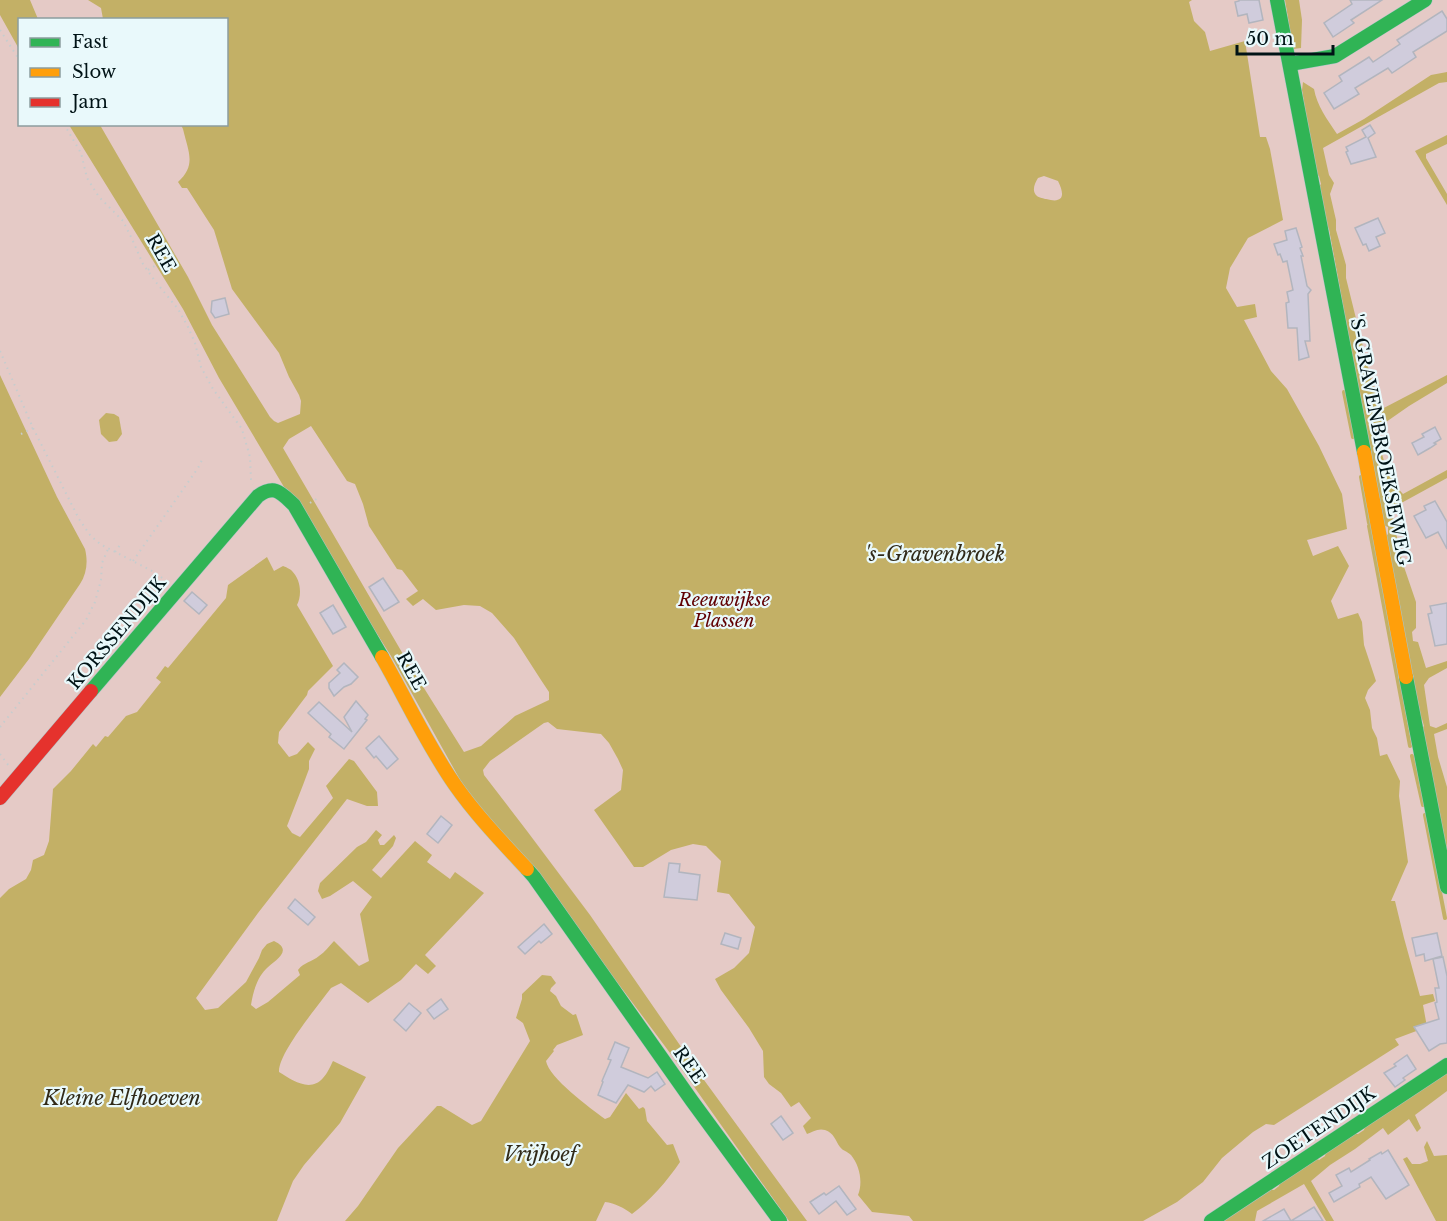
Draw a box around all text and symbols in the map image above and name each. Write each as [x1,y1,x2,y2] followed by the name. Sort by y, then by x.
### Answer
[18,18,228,126] legend
[1237,18,1333,56] scale bar
[1246,28,1294,50] text: 50 m
[72,31,109,53] text: Fast
[72,61,117,83] text: Slow
[70,91,108,113] text: Jam
[141,230,181,276] street label: REE
[1345,312,1415,568] street label: 'S-GRAVENBROEKSEWEG
[865,542,1005,566] water label: 's-Gravenbroek
[63,571,171,694] street label: KORSSENDIJK
[677,589,770,632] park label: Reeuwijkse Plassen
[392,648,430,694] street label: REE
[668,1042,710,1088] street label: REE
[1258,1082,1381,1174] street label: ZOETENDIJK
[42,1086,201,1110] water label: Kleine Elfhoeven
[504,1142,581,1166] water label: Vrijhoef

